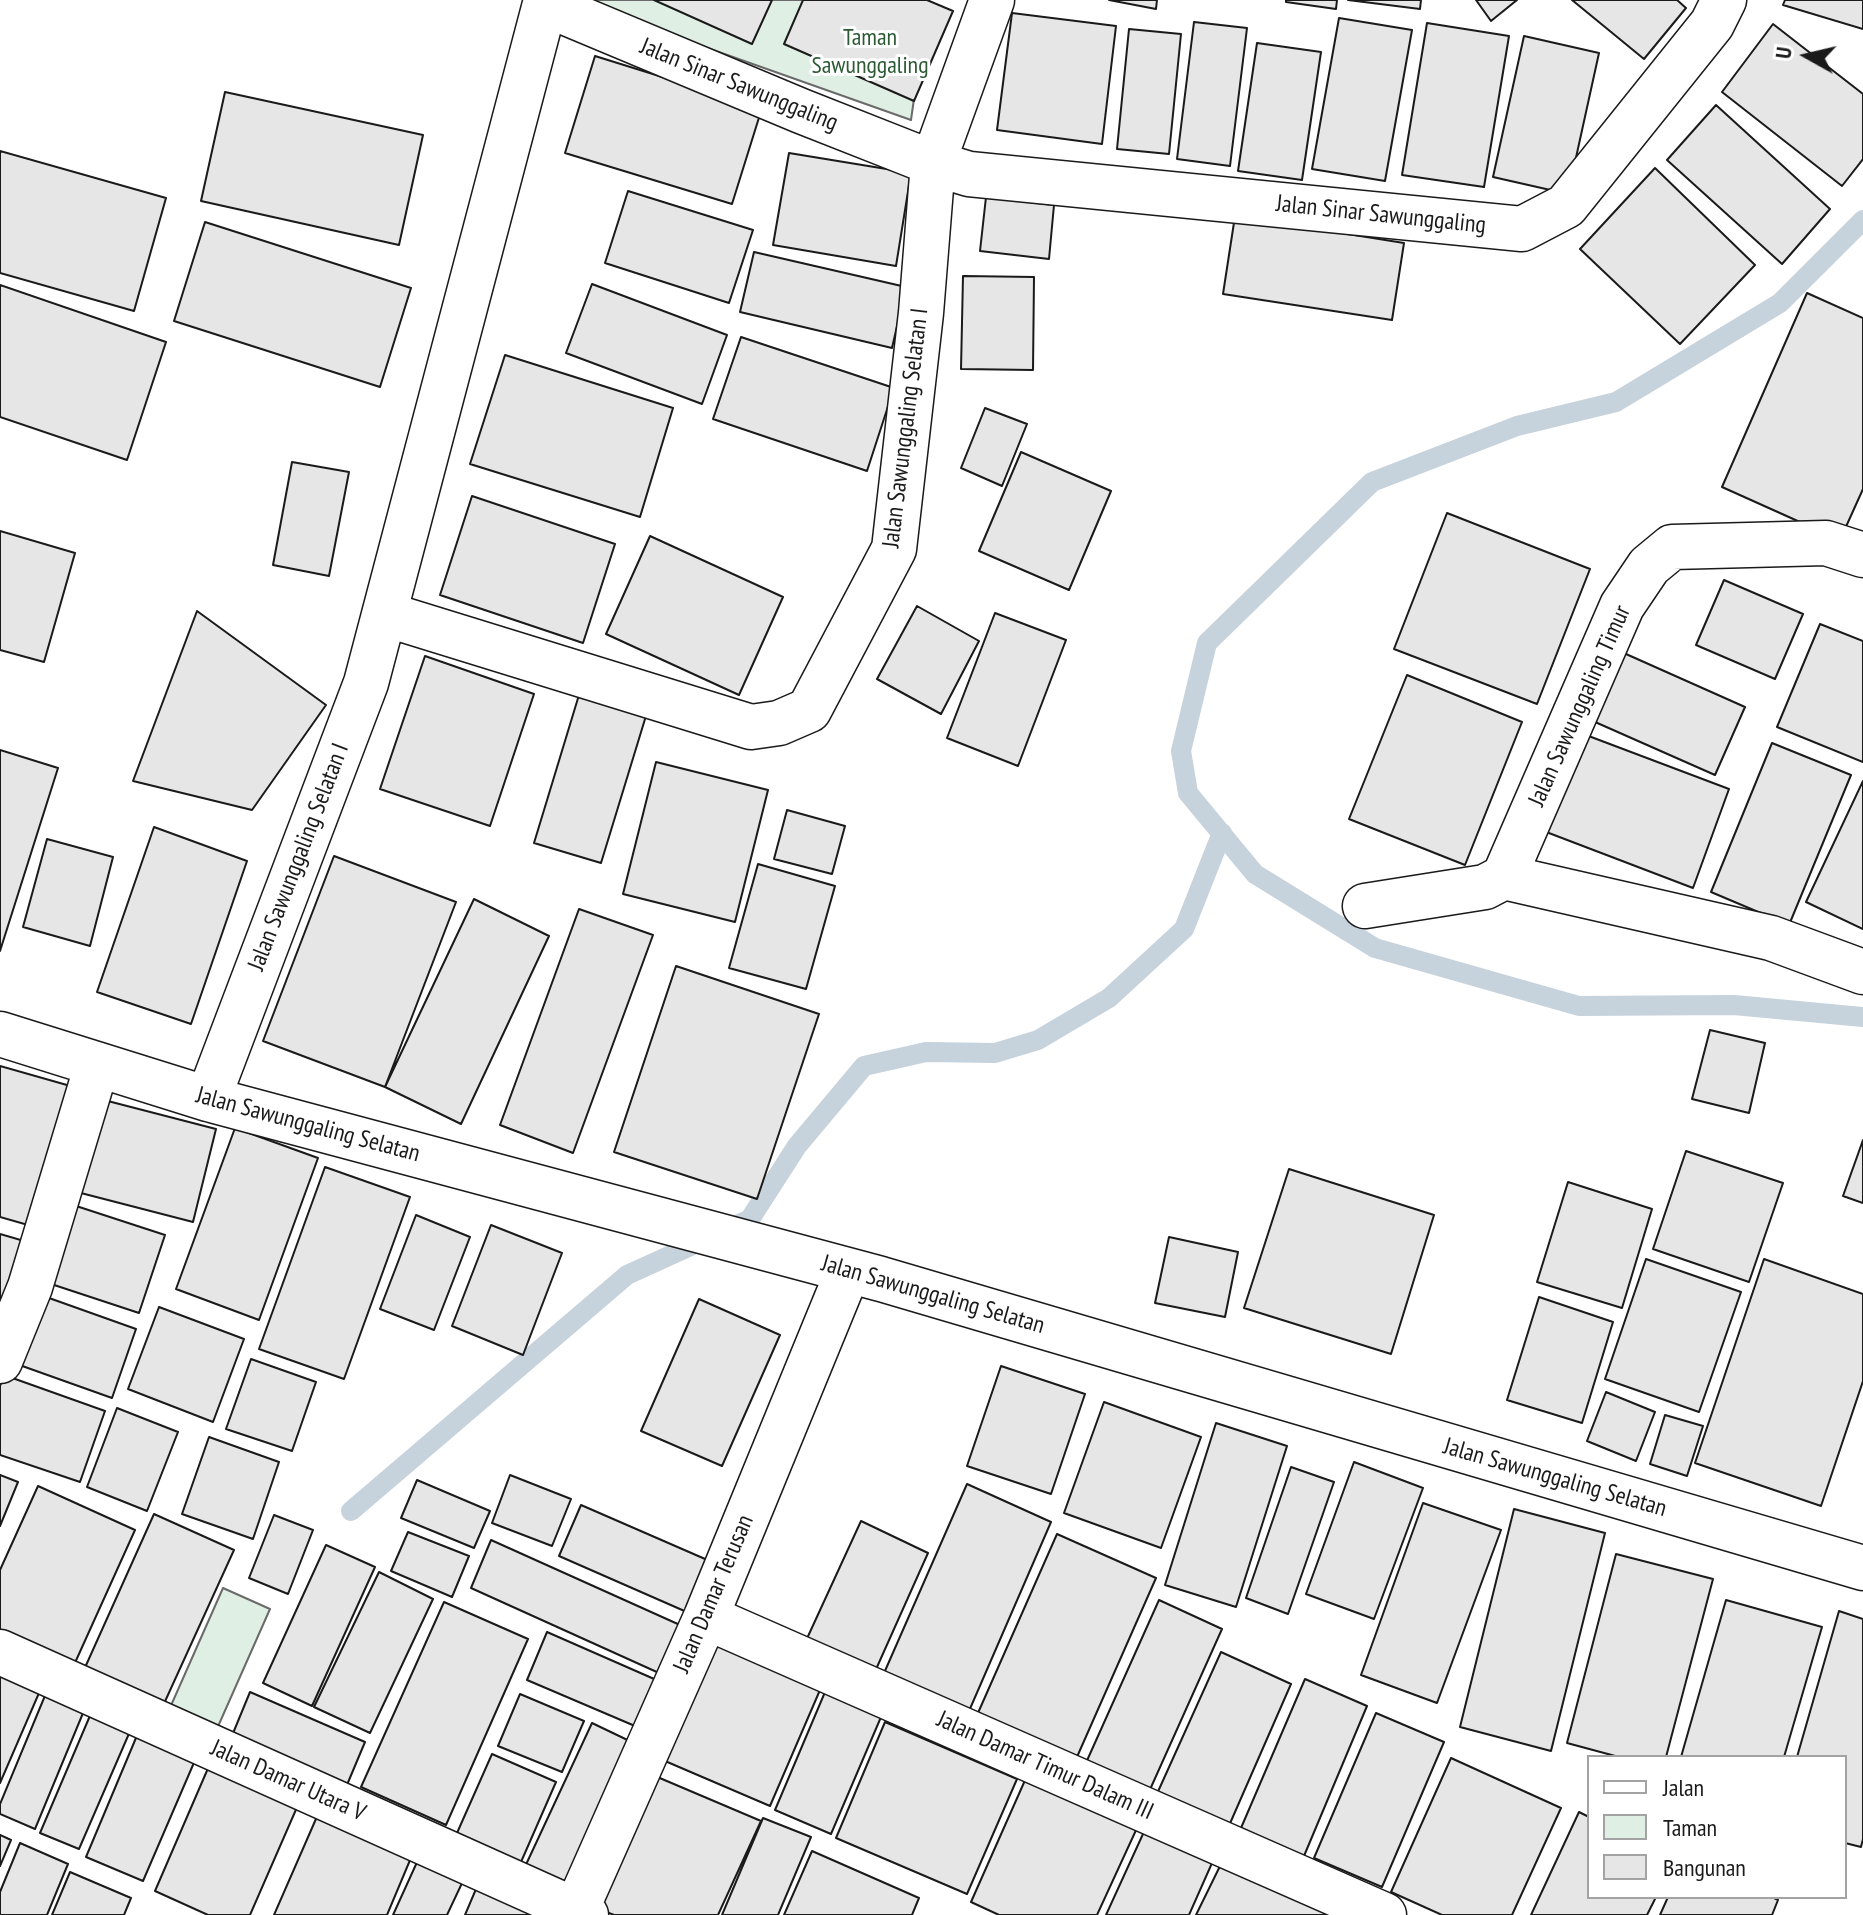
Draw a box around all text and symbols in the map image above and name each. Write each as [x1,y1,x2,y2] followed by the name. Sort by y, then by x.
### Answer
[1767,16,1847,96] north arrow
[811,24,929,80] park label: Taman Sawunggaling
[636,32,842,138] street label: Jalan Sinar Sawunggaling
[1769,45,1798,60] text: U
[1275,190,1487,240] street label: Jalan Sinar Sawunggaling
[877,307,935,549] street label: Jalan Sawunggaling Selatan I
[1523,601,1637,811] street label: Jalan Sawunggaling Timur
[242,739,356,975] street label: Jalan Sawunggaling Selatan I
[193,1081,423,1169] street label: Jalan Sawunggaling Selatan
[818,1249,1048,1341] street label: Jalan Sawunggaling Selatan
[1440,1432,1670,1524] street label: Jalan Sawunggaling Selatan
[668,1511,760,1677] street label: Jalan Damar Terusan
[932,1705,1158,1827] street label: Jalan Damar Timur Dalam III
[206,1734,370,1828] street label: Jalan Damar Utara V
[1587,1755,1847,1899] legend
[1663,1772,1704,1803] text: Jalan
[1663,1812,1717,1843] text: Taman
[1663,1852,1746,1883] text: Bangunan

